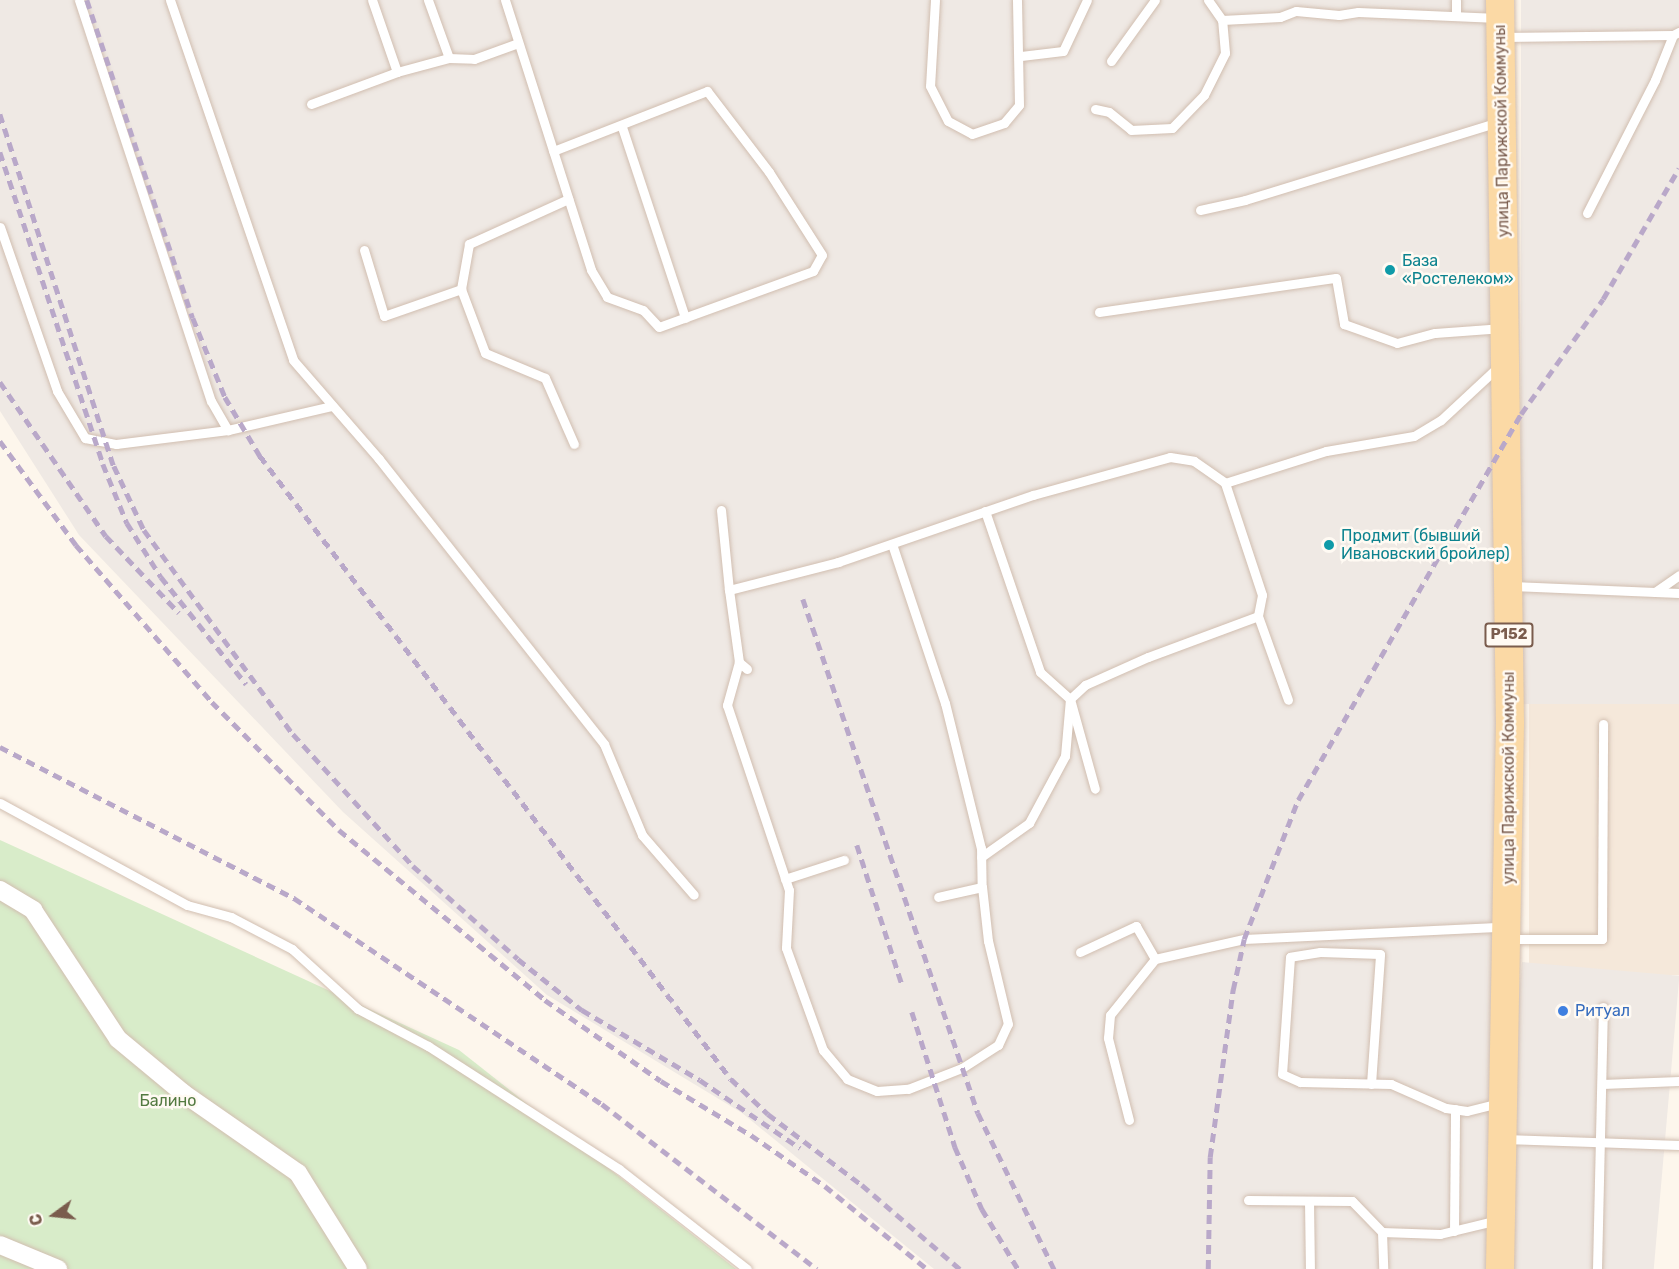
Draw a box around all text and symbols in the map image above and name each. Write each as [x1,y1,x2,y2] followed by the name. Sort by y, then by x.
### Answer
[1491,24,1513,238] street label: улица Парижской Коммуны
[1402,251,1513,289] place label: База «Ростелеком»
[1383,263,1397,277] marker: База «Ростелеком»
[1341,526,1510,564] place label: Продмит (бывший Ивановский бройлер)
[1322,538,1336,552] marker: Продмит (бывший Ивановский бройлер)
[1484,623,1534,647] road number: Р152
[1499,672,1519,884] street label: улица Парижской Коммуны
[1575,1001,1630,1021] place label: Ритуал
[1556,1004,1570,1018] marker: Ритуал
[139,1091,197,1111] park label: Балино
[24,1185,84,1245] north arrow
[26,1212,47,1228] text: С

